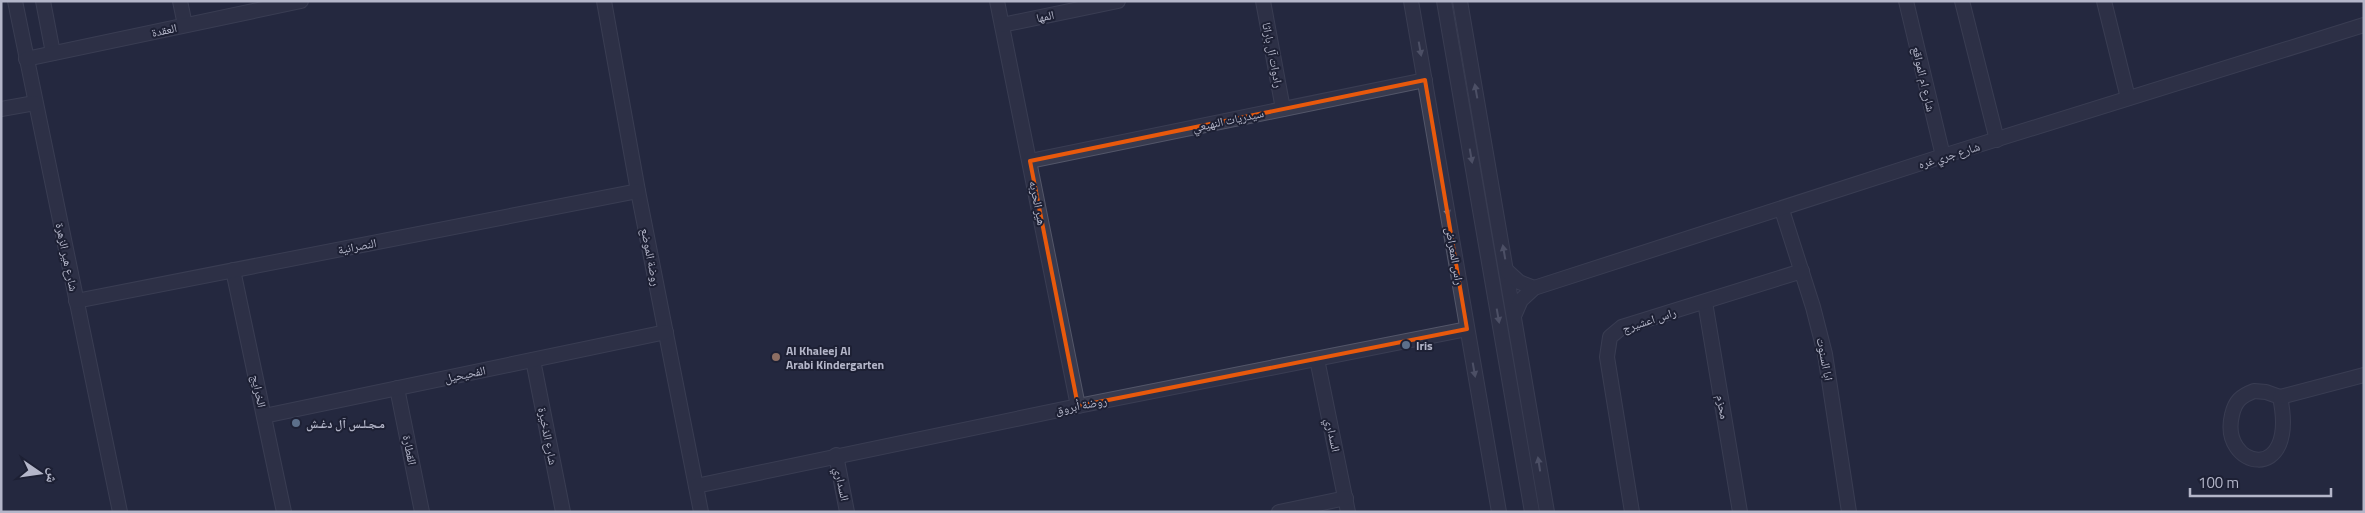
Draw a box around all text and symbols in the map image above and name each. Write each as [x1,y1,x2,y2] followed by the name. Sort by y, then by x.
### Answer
[1034,5,1056,27] street label: المها
[149,18,179,42] street label: العقدة
[1257,21,1289,90] street label: رادوات آل باراثا
[1416,42,1424,58] one-way arrow
[1907,45,1941,114] street label: شارع ام المواقع
[1471,83,1479,99] one-way arrow
[1191,103,1266,138] street label: سيدريات النهيعي
[1916,137,1983,174] street label: شارع جري غره
[1467,149,1475,165] one-way arrow
[1024,179,1052,227] street label: هير الحربه
[1444,202,1452,218] one-way arrow
[50,221,84,293] street label: شارع هير الزهرة
[636,226,666,288] street label: روضة الموضع
[1441,226,1469,287] street label: راس المعراض
[336,233,378,259] street label: النصرانية
[1499,243,1507,259] one-way arrow
[1619,302,1679,338] street label: راس اعشيرج
[1495,309,1503,325] one-way arrow
[1416,336,1433,355] place label: Iris
[1812,336,1839,382] street label: ابا السنوت
[1400,339,1412,351] marker: Iris
[786,341,884,374] place label: Al Khaleej Al Arabi Kindergarten
[770,351,782,363] marker: Al Khaleej Al Arabi Kindergarten
[443,360,488,388] street label: الفحيحيل
[1471,362,1479,378] one-way arrow
[246,373,272,409] street label: الخرايج
[1054,391,1109,419] street label: روضة أبروق
[1712,393,1734,421] street label: محزم
[533,406,563,466] street label: شارع الذخيرة
[306,414,385,433] place label: مـجـلـس آل دغـش
[1319,416,1346,454] street label: السداري
[290,417,302,429] marker: مـجـلـس آل دغـش
[398,433,422,467] street label: القطارة
[15,448,65,498] north arrow
[1534,455,1542,471] one-way arrow
[828,465,855,503] street label: السداري
[41,466,65,486] text: ش
[2190,466,2331,498] scale bar
[2198,471,2239,494] text: 100 m

